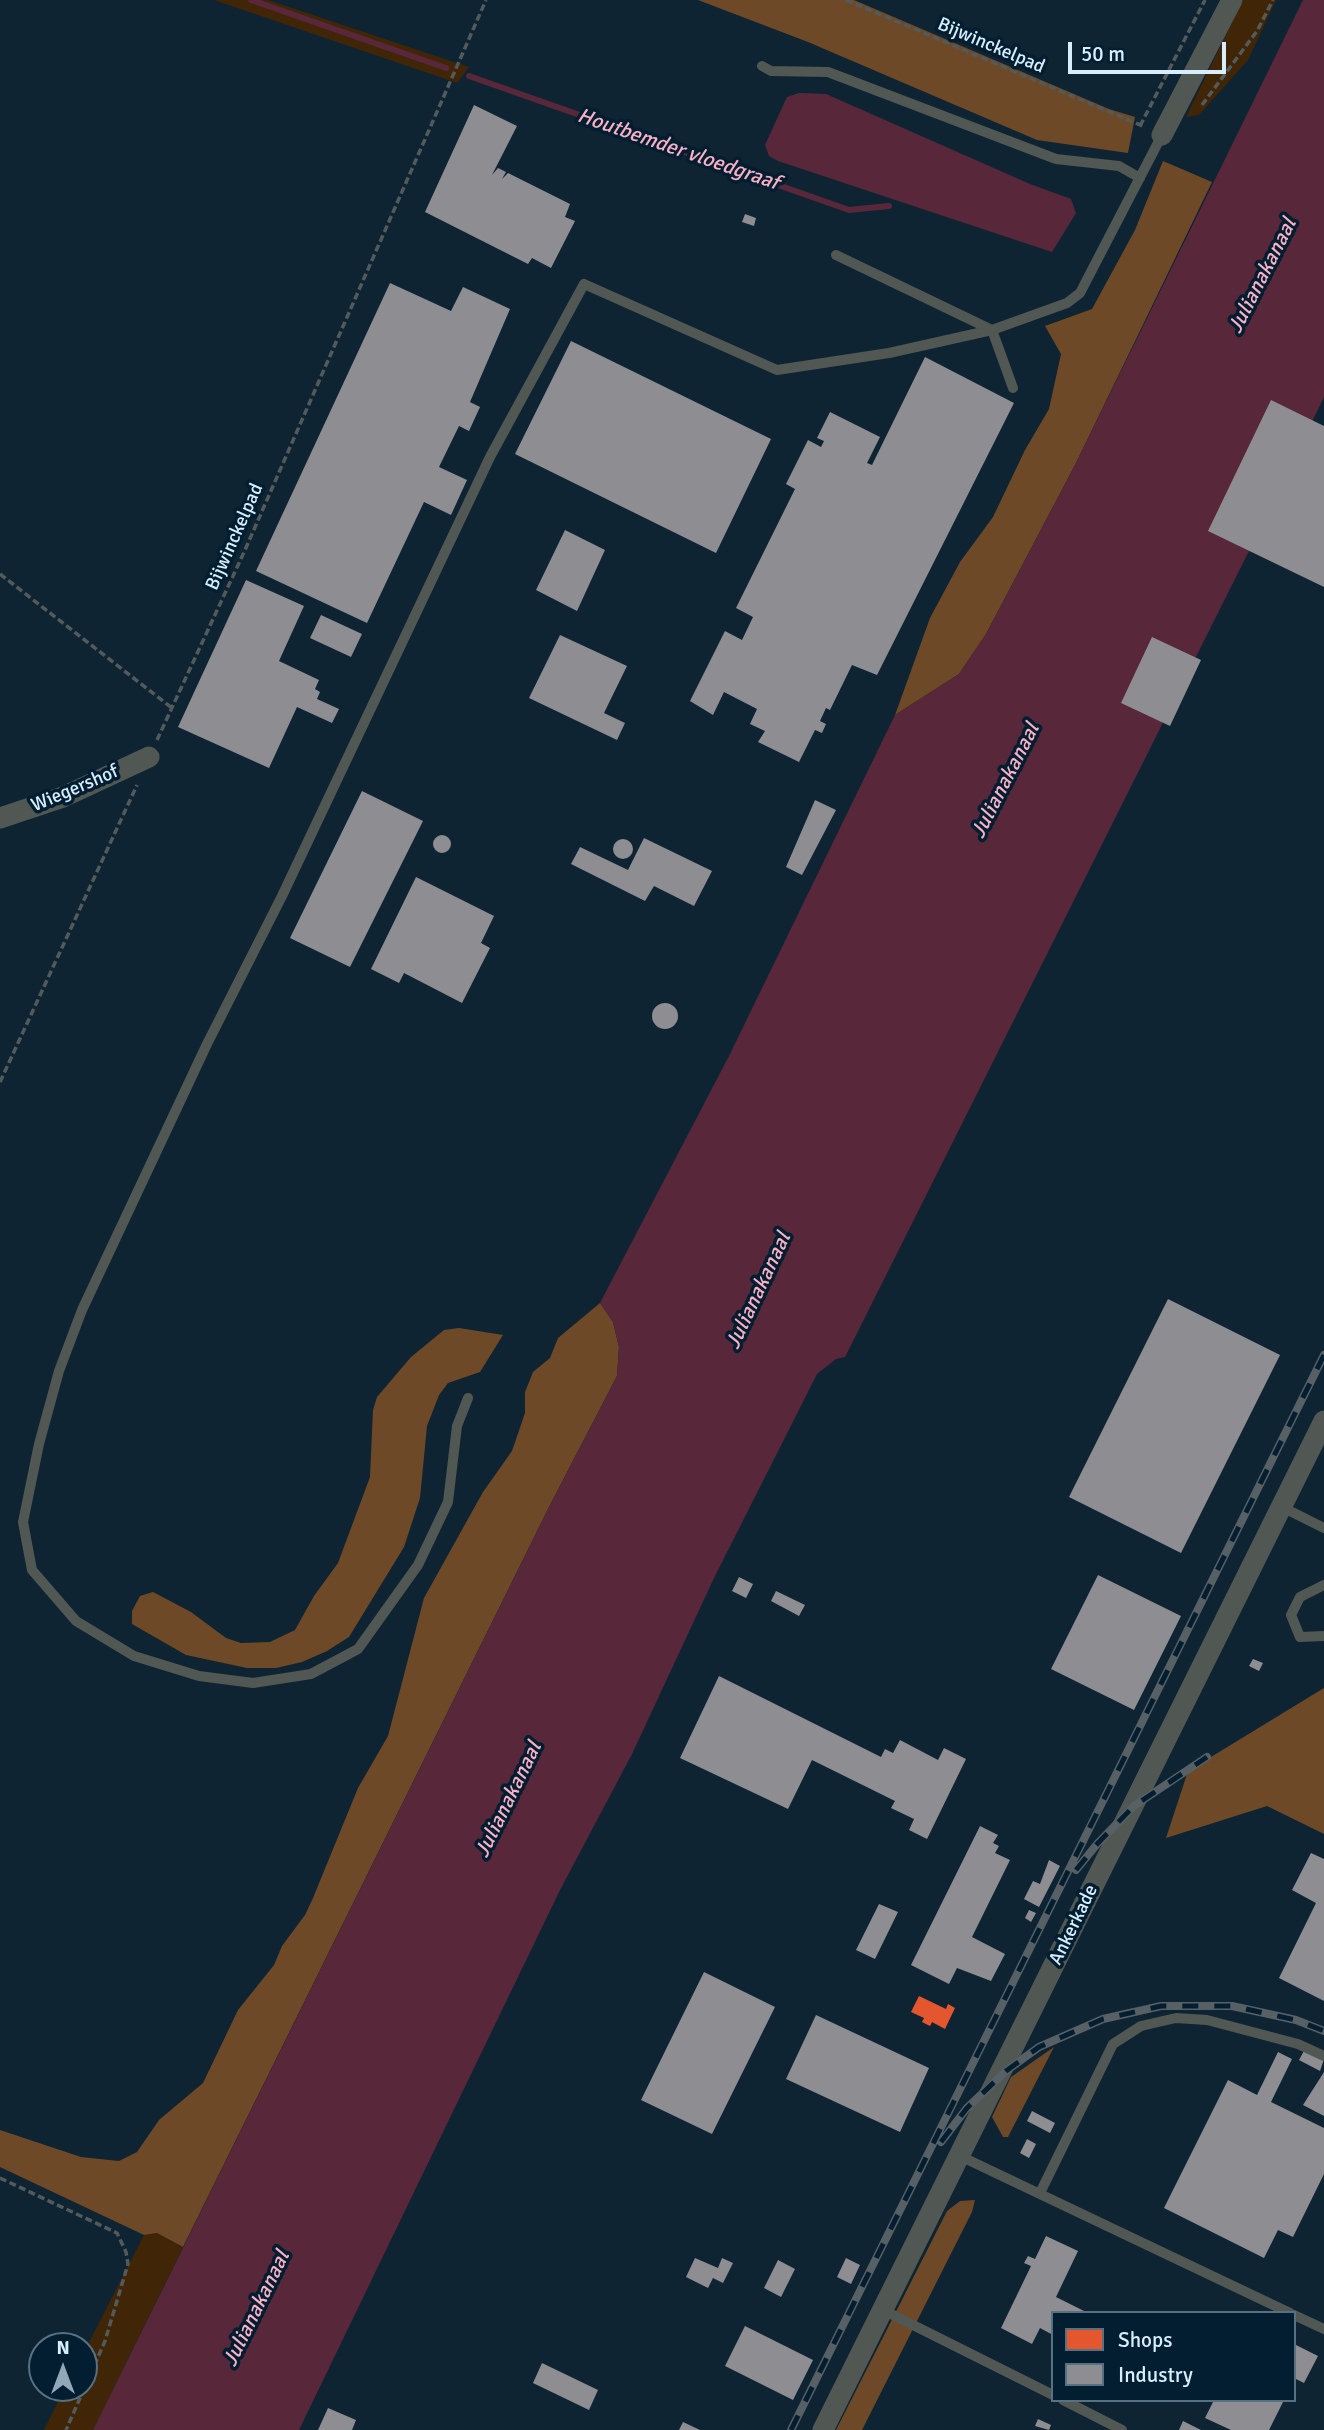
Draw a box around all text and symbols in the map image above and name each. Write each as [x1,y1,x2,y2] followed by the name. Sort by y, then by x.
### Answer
[934,13,1048,79] street label: Bijwinckelpad
[1072,28,1230,72] scale bar
[1081,41,1125,67] text: 50 m
[574,104,782,196] water label: Houtbemder vloedgraaf
[1223,214,1303,338] water label: Julianakanaal
[201,480,269,594] street label: Bijwinckelpad
[966,719,1046,843] water label: Julianakanaal
[28,761,122,817] street label: Wiegershof
[721,1229,797,1353] water label: Julianakanaal
[470,1738,548,1862] water label: Julianakanaal
[1045,1881,1103,1969] street label: Ankerkade
[218,2247,296,2371] water label: Julianakanaal
[1051,2311,1296,2402] legend
[1118,2327,1172,2353] text: Shops
[28,2332,98,2402] north arrow
[56,2336,70,2360] text: N
[1118,2362,1193,2388] text: Industry

